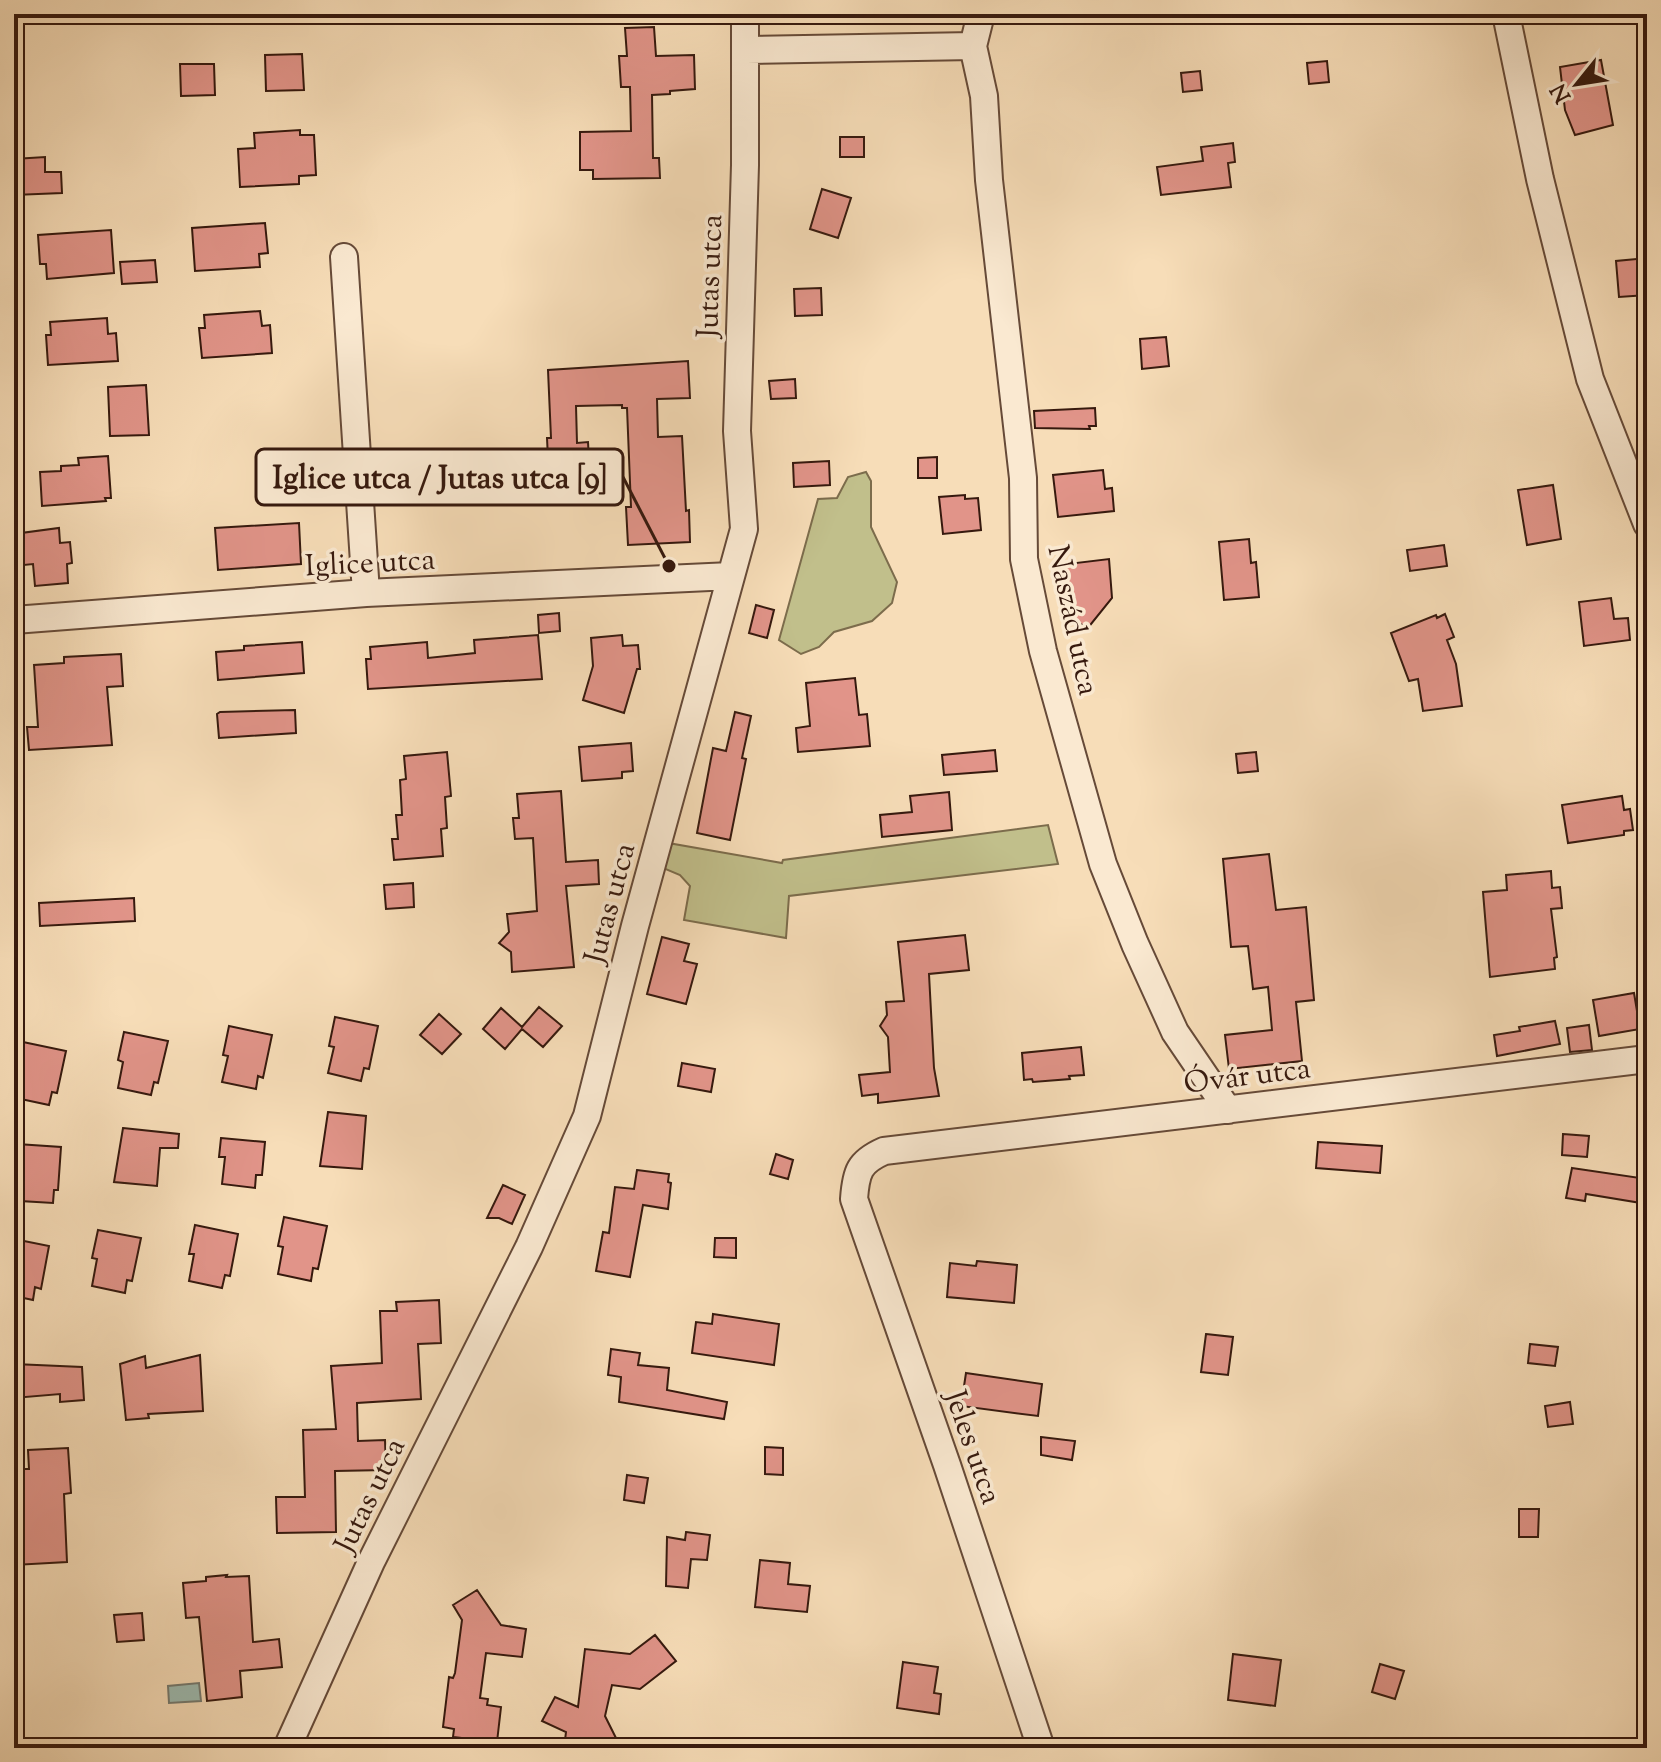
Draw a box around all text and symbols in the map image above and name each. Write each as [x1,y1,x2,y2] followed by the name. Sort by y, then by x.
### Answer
[1537,44,1617,124] north arrow
[1544,77,1581,108] text: N
[688,214,735,340] street label: Jutas utca
[256,449,623,505] callout: Iglice utca / Jutas utca [9]
[272,457,608,503] text: Iglice utca / Jutas utca [9]
[304,540,436,589] street label: Iglice utca
[1035,541,1108,700] street label: Naszád utca
[574,838,648,971] street label: Jutas utca
[1182,1048,1313,1107] street label: Óvár utca
[931,1383,1011,1511] street label: Jeles utca
[324,1431,418,1563] street label: Jutas utca

